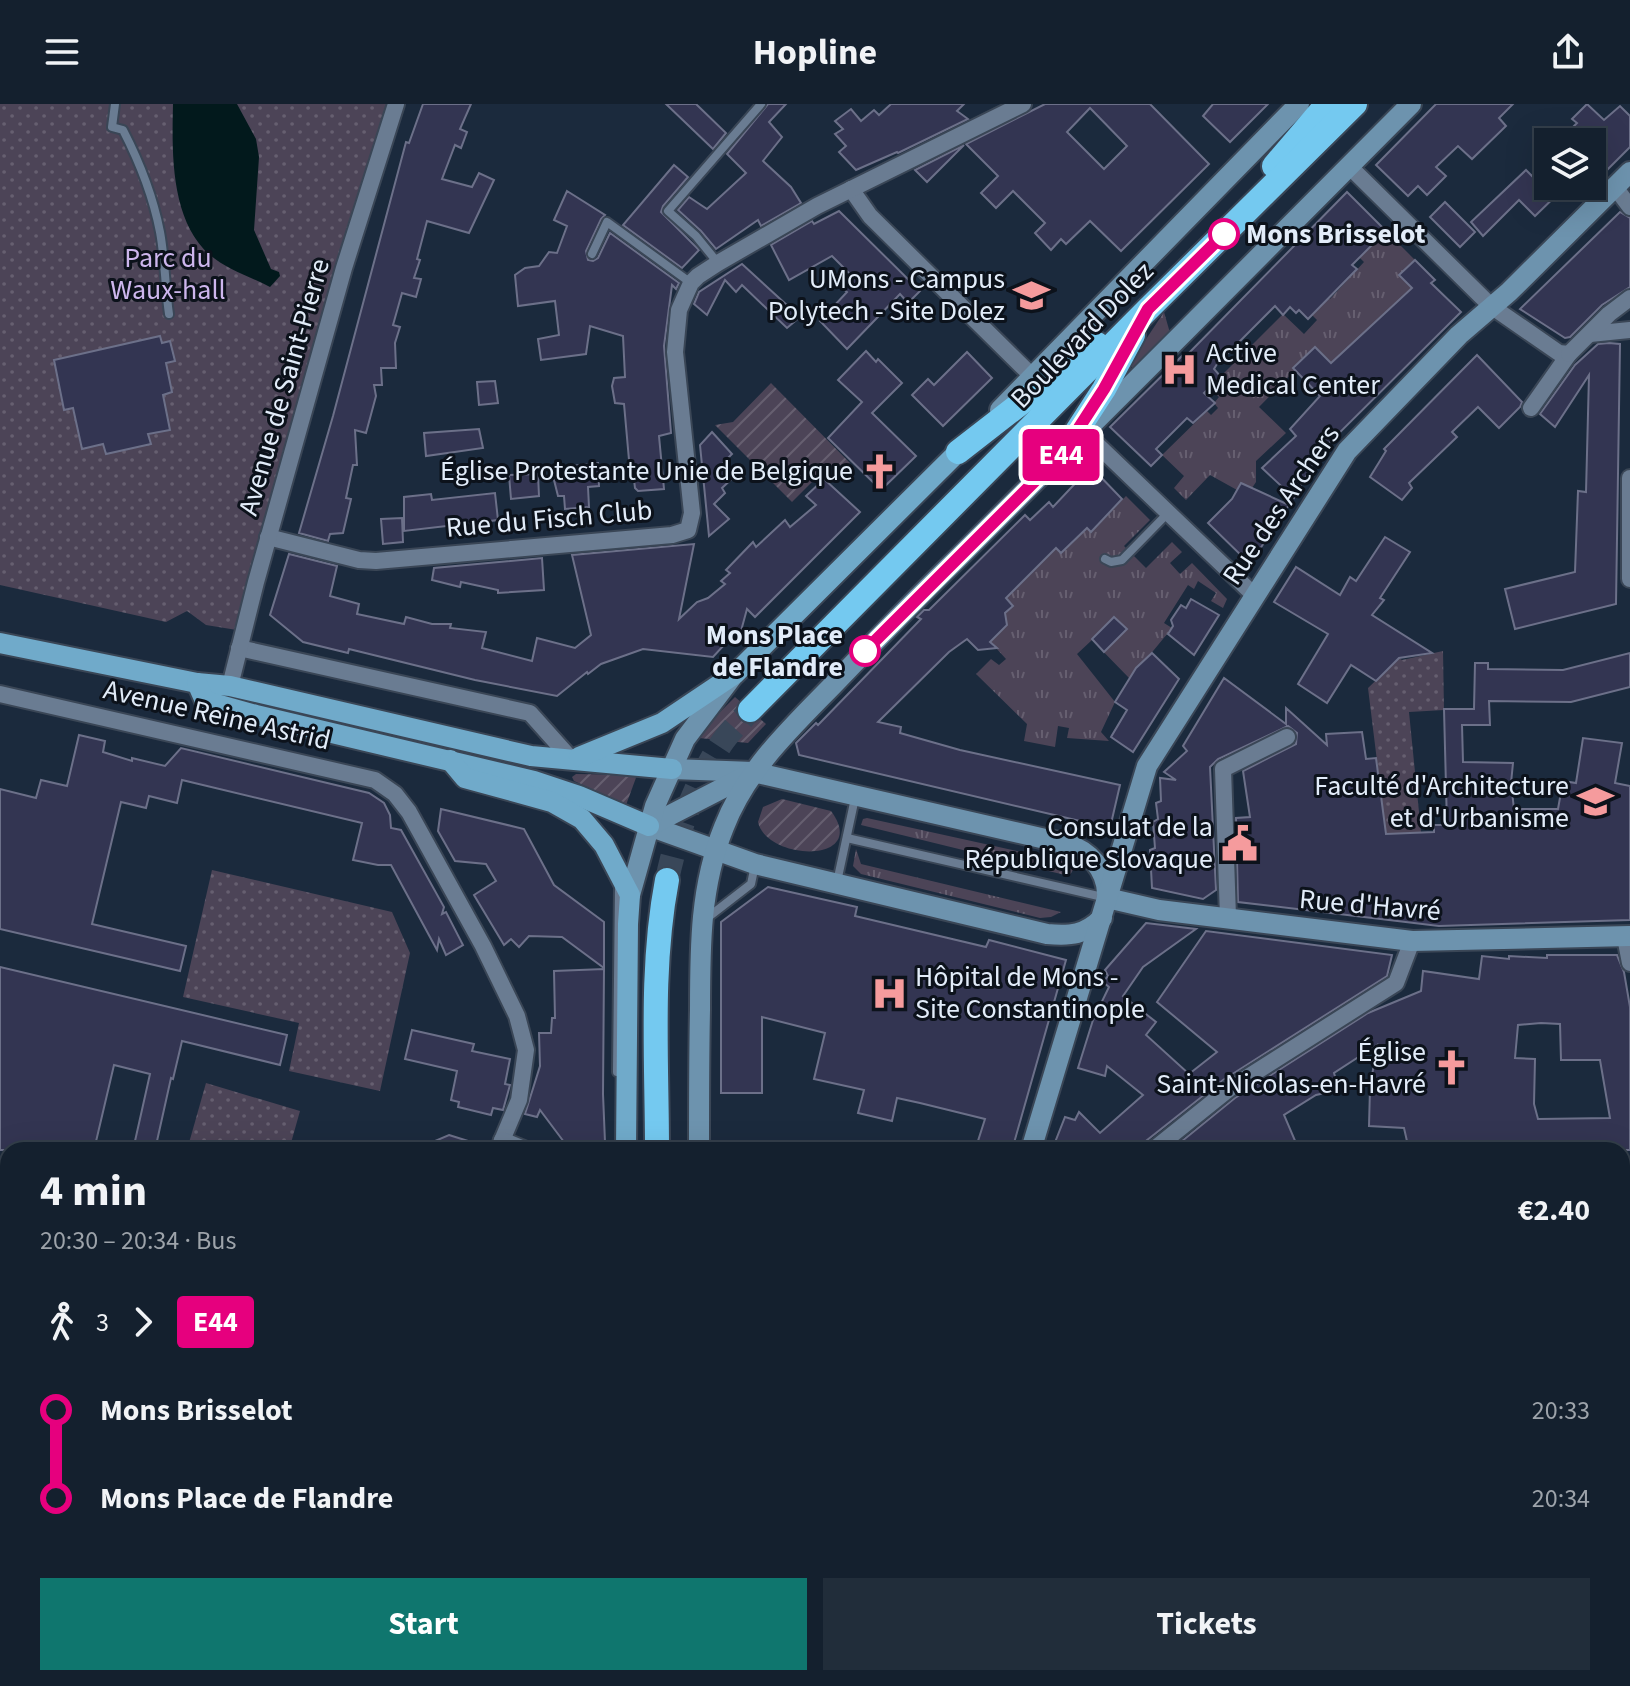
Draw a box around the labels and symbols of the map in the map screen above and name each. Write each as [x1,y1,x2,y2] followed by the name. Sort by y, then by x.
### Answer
[1246,214,1426,254] place label: Mons Brisselot
[1209,219,1239,249] marker: Mons Brisselot
[110,238,226,310] park label: Parc du Waux-hall
[1001,252,1163,417] street label: Boulevard Dolez
[228,254,340,520] street label: Avenue de Saint-Pierre
[768,259,1005,331] place label: UMons - Campus Polytech - Site Dolez
[1012,276,1050,314] school or university icon: UMons - Campus Polytech - Site Dolez
[1206,333,1380,405] place label: Active Medical Center
[1161,350,1199,388] hospital icon: Active Medical Center
[1213,417,1349,593] street label: Rue des Archers
[1015,429,1107,481] line badge: E44
[440,451,853,491] place label: Église Protestante Unie de Belgique
[860,452,898,490] church icon: Église Protestante Unie de Belgique
[444,490,654,548] street label: Rue du Fisch Club
[706,615,843,687] place label: Mons Place de Flandre
[850,636,880,666] marker: Mons Place de Flandre
[100,669,334,761] street label: Avenue Reine Astrid
[1314,766,1569,838] place label: Faculté d'Architecture et d'Urbanisme
[1576,783,1614,821] school or university icon: Faculté d'Architecture et d'Urbanisme
[964,807,1213,879] place label: Consulat de la République Slovaque
[1220,824,1258,862] public building icon: Consulat de la République Slovaque
[1298,879,1442,931] street label: Rue d'Havré
[915,957,1145,1029] place label: Hôpital de Mons - Site Constantinople
[870,974,908,1012] hospital icon: Hôpital de Mons - Site Constantinople
[1156,1032,1426,1104] place label: Église Saint-Nicolas-en-Havré
[1433,1049,1471,1087] church icon: Église Saint-Nicolas-en-Havré

